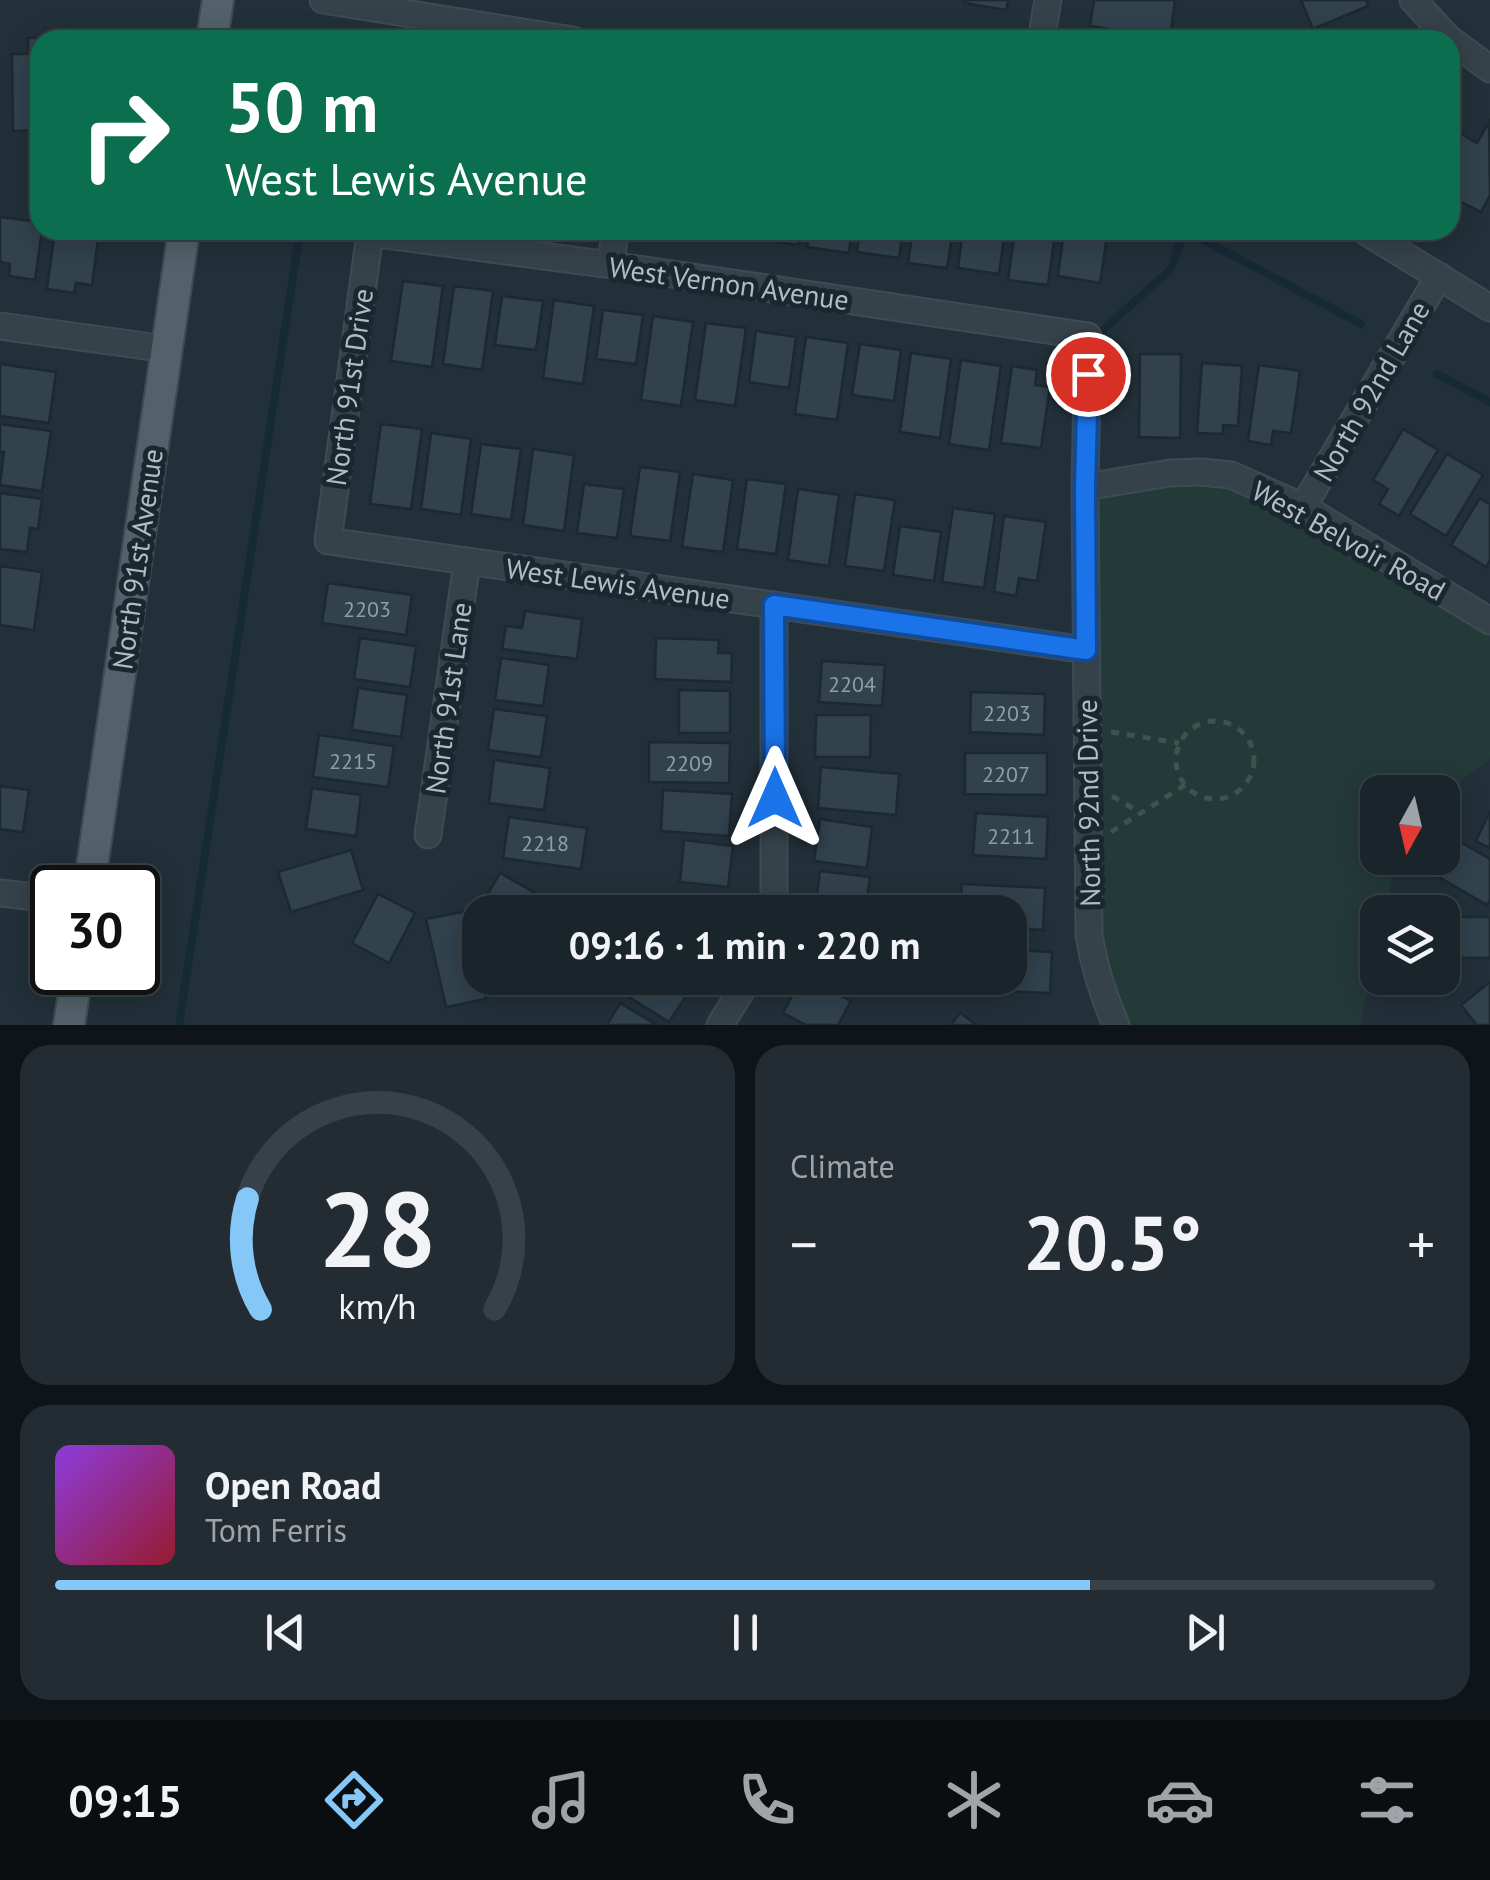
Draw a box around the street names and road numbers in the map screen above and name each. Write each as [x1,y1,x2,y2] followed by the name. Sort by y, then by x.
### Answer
[607,248,851,318] street label: West Vernon Avenue
[317,286,381,488] street label: North 91st Drive
[1304,294,1438,488] street label: North 92nd Lane
[103,446,171,672] street label: North 91st Avenue
[1246,472,1452,608] street label: West Belvoir Road
[504,549,732,617] street label: West Lewis Avenue
[416,600,480,796] street label: North 91st Lane
[1068,699,1108,907] street label: North 92nd Drive

